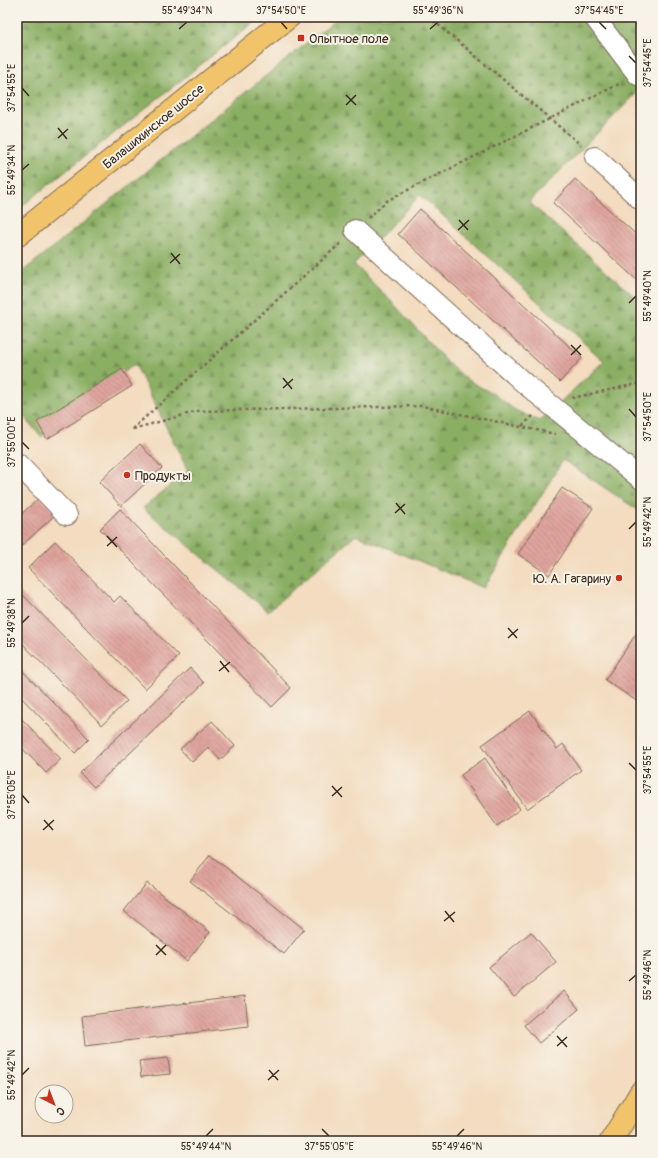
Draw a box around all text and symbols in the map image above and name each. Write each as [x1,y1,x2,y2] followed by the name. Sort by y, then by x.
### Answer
[162,5,212,17] text: 55°49'34"N
[256,5,306,17] text: 37°54'50"E
[413,5,463,17] text: 55°49'36"N
[575,5,623,17] text: 37°54'45"E
[309,31,389,47] place label: Опытное поле
[296,33,306,43] marker: Опытное поле
[642,39,654,87] text: 37°54'45"E
[6,64,18,112] text: 37°54'55"E
[100,81,208,173] street label: Балашихинское шоссе
[6,145,18,195] text: 55°49'34"N
[642,270,654,322] text: 55°49'40"N
[642,392,654,442] text: 37°54'50"E
[6,417,18,468] text: 37°55'00"E
[135,468,191,484] place label: Продукты
[122,470,132,480] marker: Продукты
[642,497,654,547] text: 55°49'42"N
[533,571,611,587] place label: Ю. А. Гагарину
[614,573,624,583] marker: Ю. А. Гагарину
[6,598,18,648] text: 55°49'38"N
[642,746,654,794] text: 37°54'55"E
[6,770,18,820] text: 37°55'05"E
[642,949,654,1000] text: 55°49'46"N
[6,1050,18,1100] text: 55°49'42"N
[34,1084,74,1124] north arrow
[53,1104,67,1118] text: С
[181,1141,232,1153] text: 55°49'44"N
[304,1141,354,1153] text: 37°55'05"E
[432,1141,483,1153] text: 55°49'46"N

